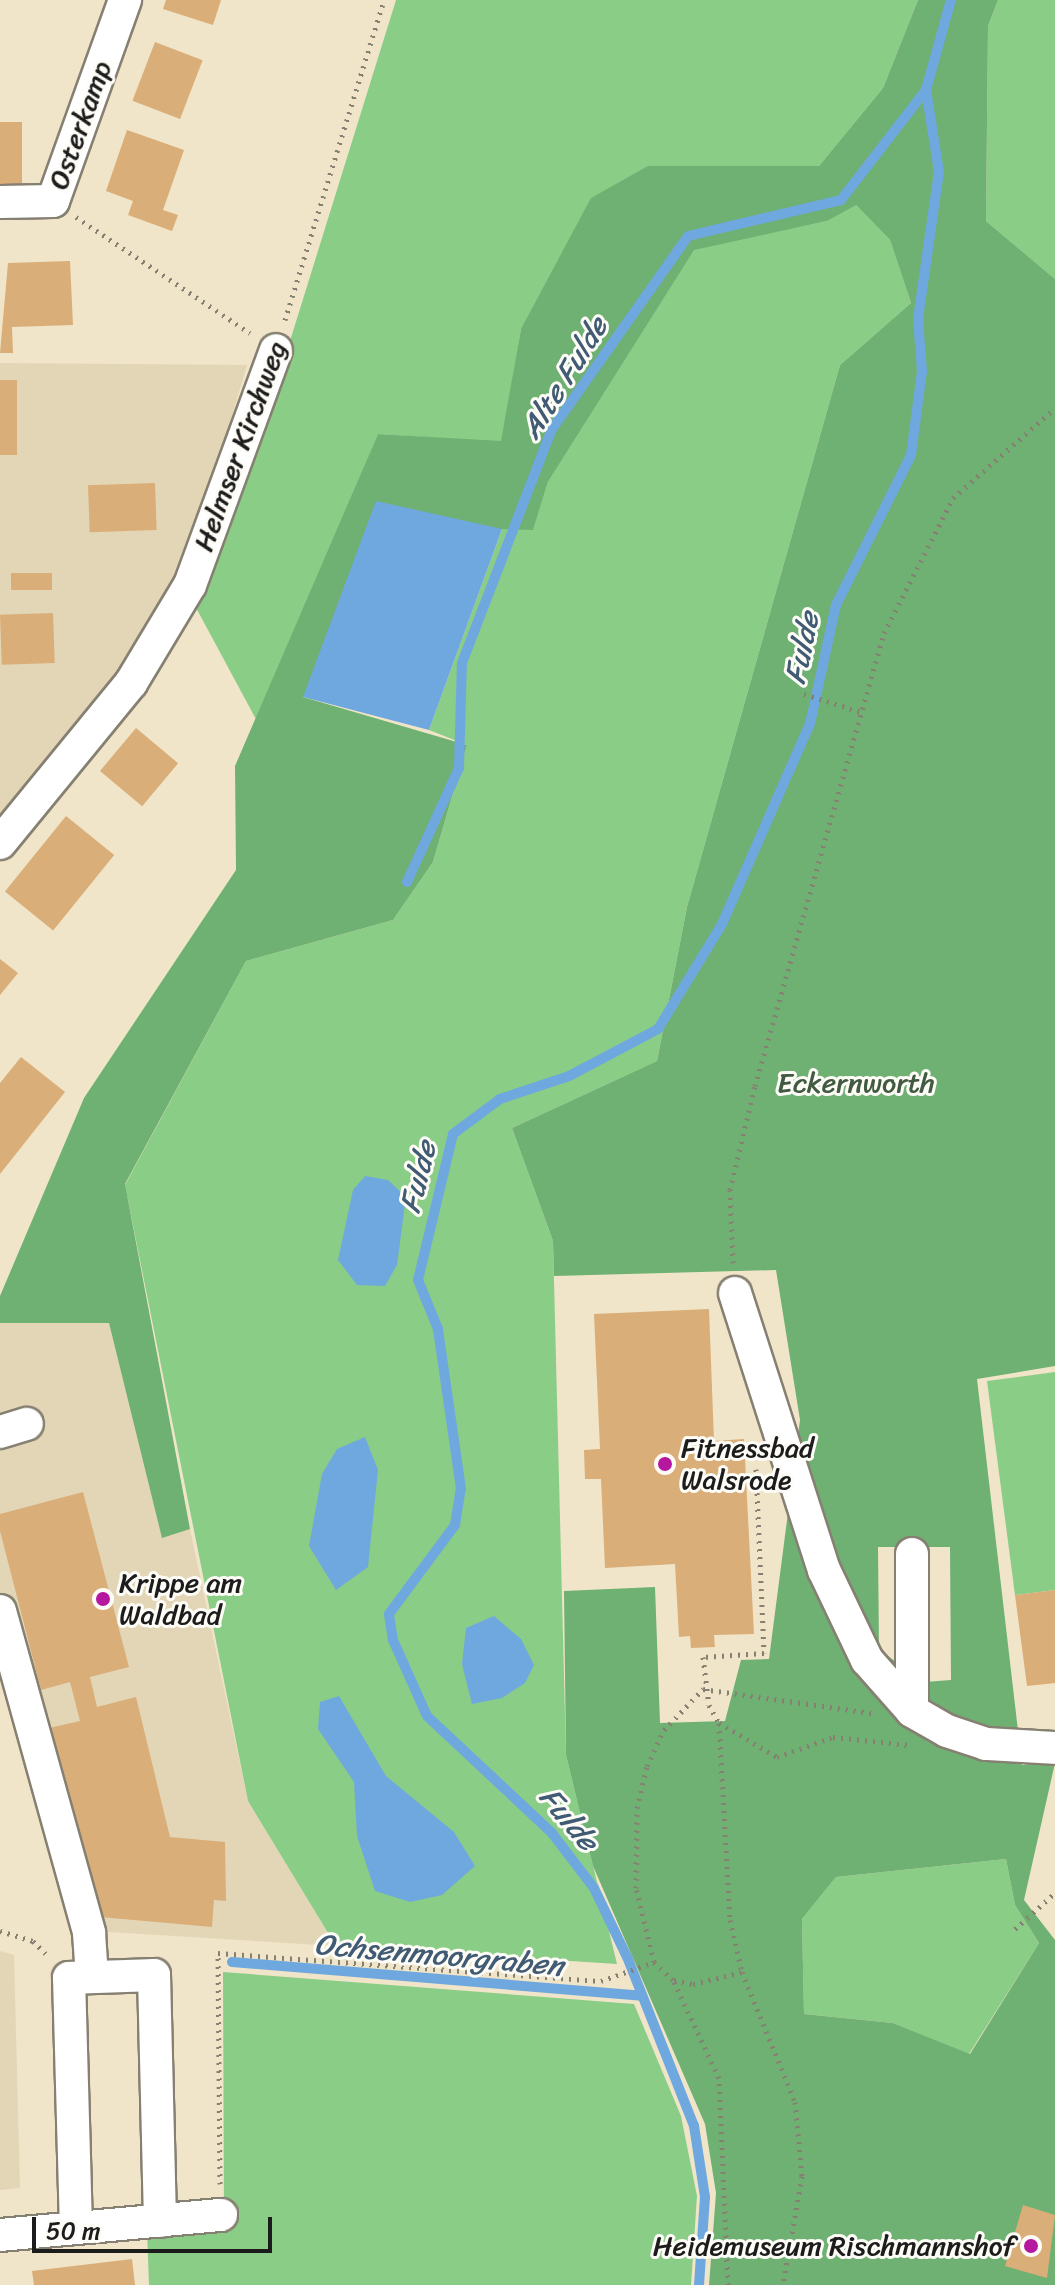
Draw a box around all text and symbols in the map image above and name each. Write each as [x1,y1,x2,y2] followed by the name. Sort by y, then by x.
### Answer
[41,56,119,194] street label: Osterkamp
[512,310,616,446] water label: Alte Fulde
[186,336,294,556] street label: Helmser Kirchweg
[777,609,827,687] water label: Fulde
[777,1066,935,1100] park label: Eckernworth
[392,1138,444,1216] water label: Fulde
[681,1431,814,1497] place label: Fitnessbad Walsrode
[656,1455,674,1473] marker: Fitnessbad Walsrode
[119,1566,242,1632] place label: Krippe am Waldbad
[94,1590,112,1608] marker: Krippe am Waldbad
[532,1780,606,1858] water label: Fulde
[313,1926,565,1984] water label: Ochsenmoorgraben
[36,2201,276,2251] scale bar
[46,2210,101,2252] text: 50 m
[653,2229,1015,2263] place label: Heidemuseum Rischmannshof
[1022,2237,1040,2255] marker: Heidemuseum Rischmannshof

